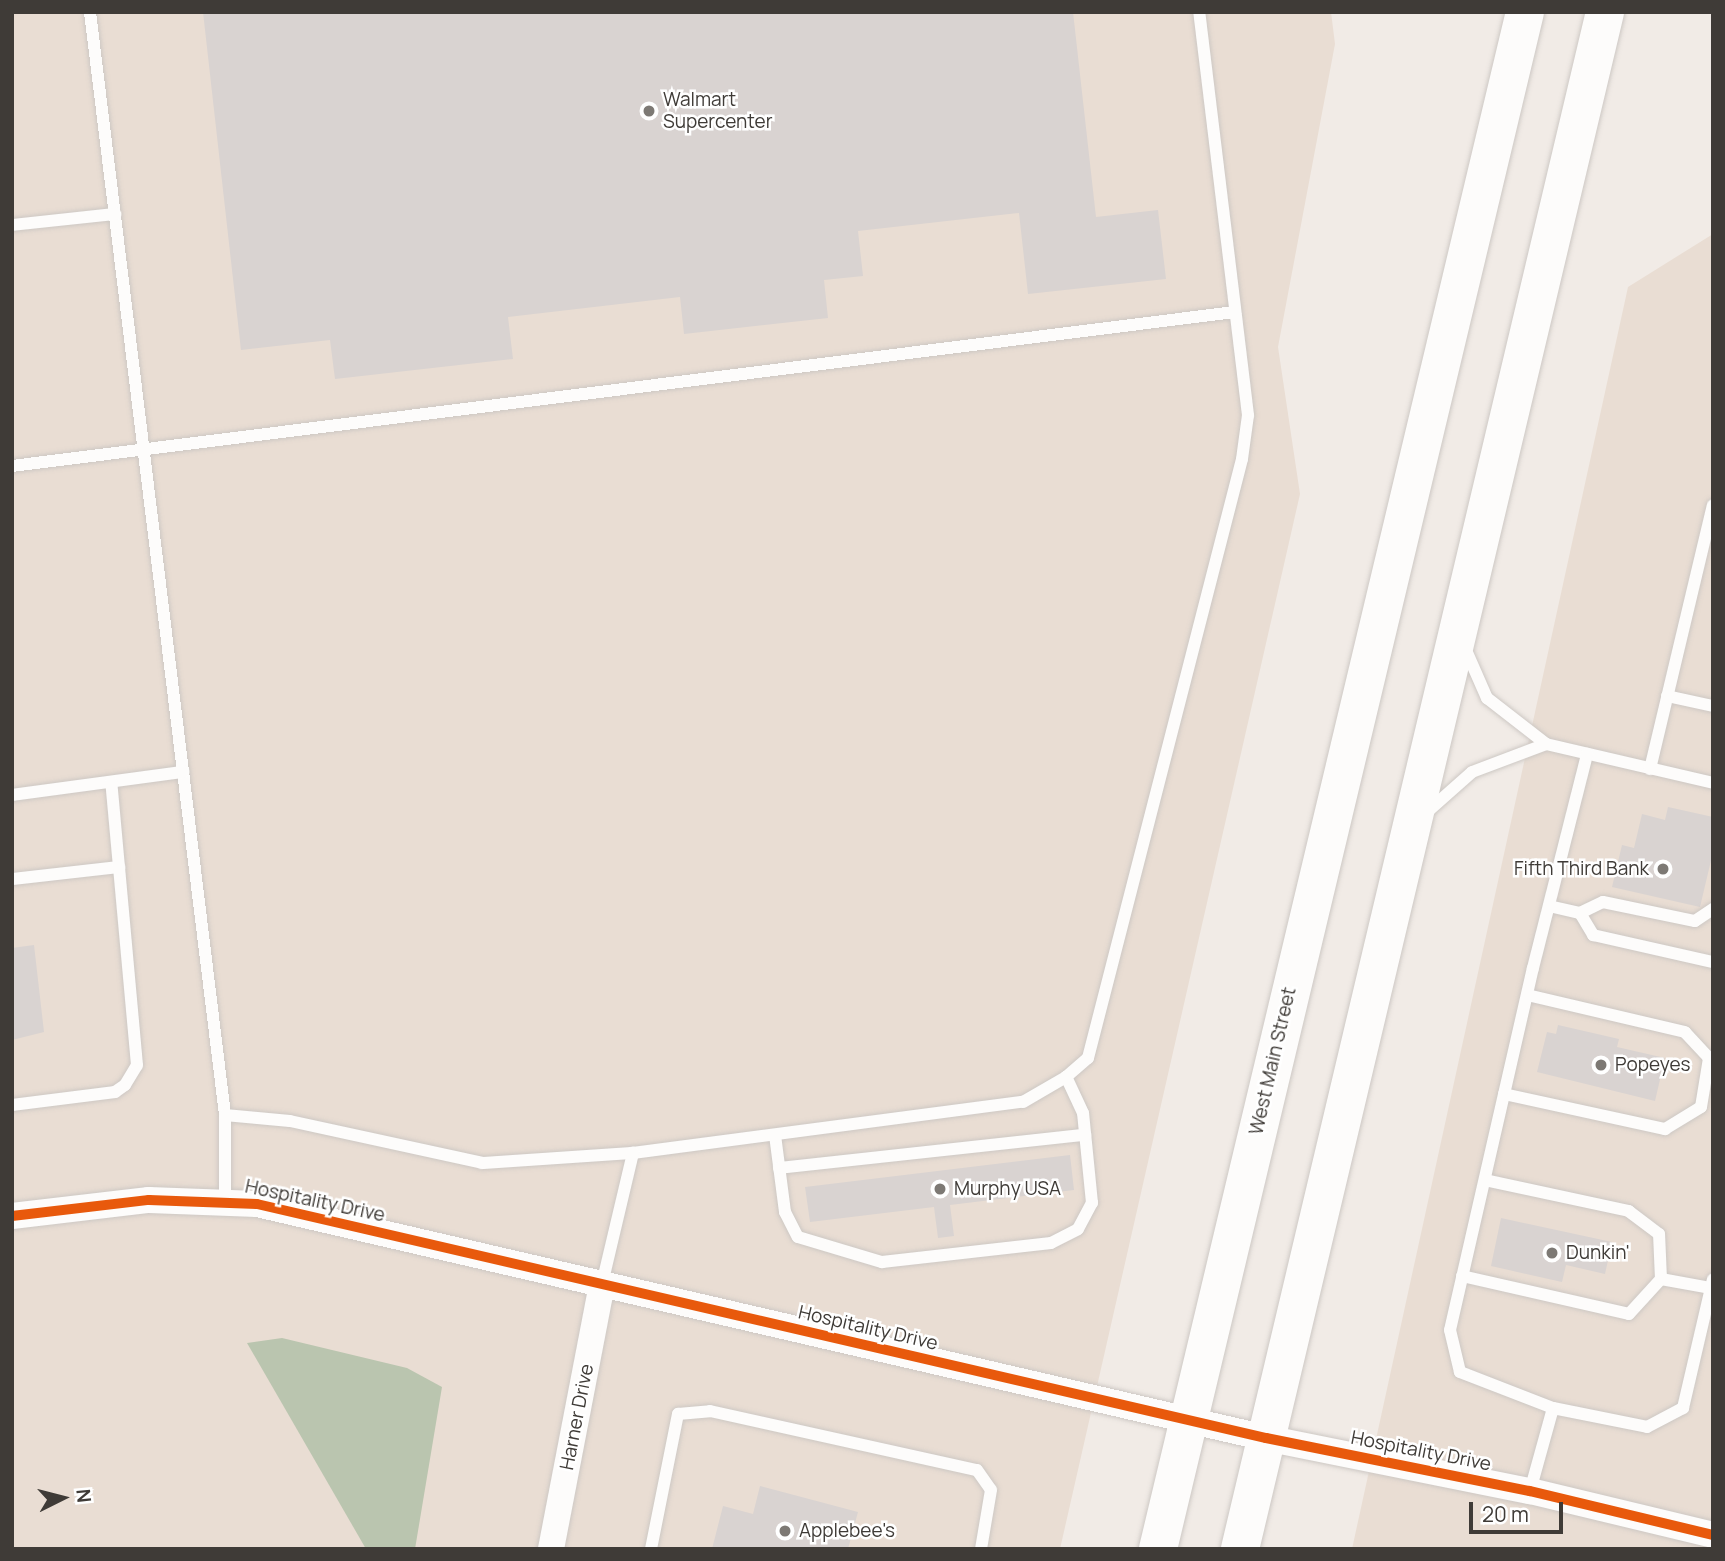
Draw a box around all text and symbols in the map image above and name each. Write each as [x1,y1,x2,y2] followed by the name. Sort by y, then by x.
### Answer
[663,89,773,133] place label: Walmart Supercenter
[641,103,657,119] marker: Walmart Supercenter
[1514,858,1649,880] place label: Fifth Third Bank
[1655,861,1671,877] marker: Fifth Third Bank
[1245,985,1301,1137] street label: West Main Street
[1615,1054,1691,1076] place label: Popeyes
[1593,1057,1609,1073] marker: Popeyes
[243,1175,387,1227] street label: Hospitality Drive
[954,1178,1061,1200] place label: Murphy USA
[932,1181,948,1197] marker: Murphy USA
[1566,1242,1630,1264] place label: Dunkin'
[1544,1245,1560,1261] marker: Dunkin'
[796,1301,940,1355] street label: Hospitality Drive
[556,1362,598,1472] street label: Harner Drive
[1349,1426,1493,1476] street label: Hospitality Drive
[28,1463,98,1533] north arrow
[70,1488,98,1504] text: N
[1473,1488,1568,1532] scale bar
[1482,1500,1529,1528] text: 20 m
[799,1520,895,1542] place label: Applebee's
[777,1523,793,1539] marker: Applebee's

